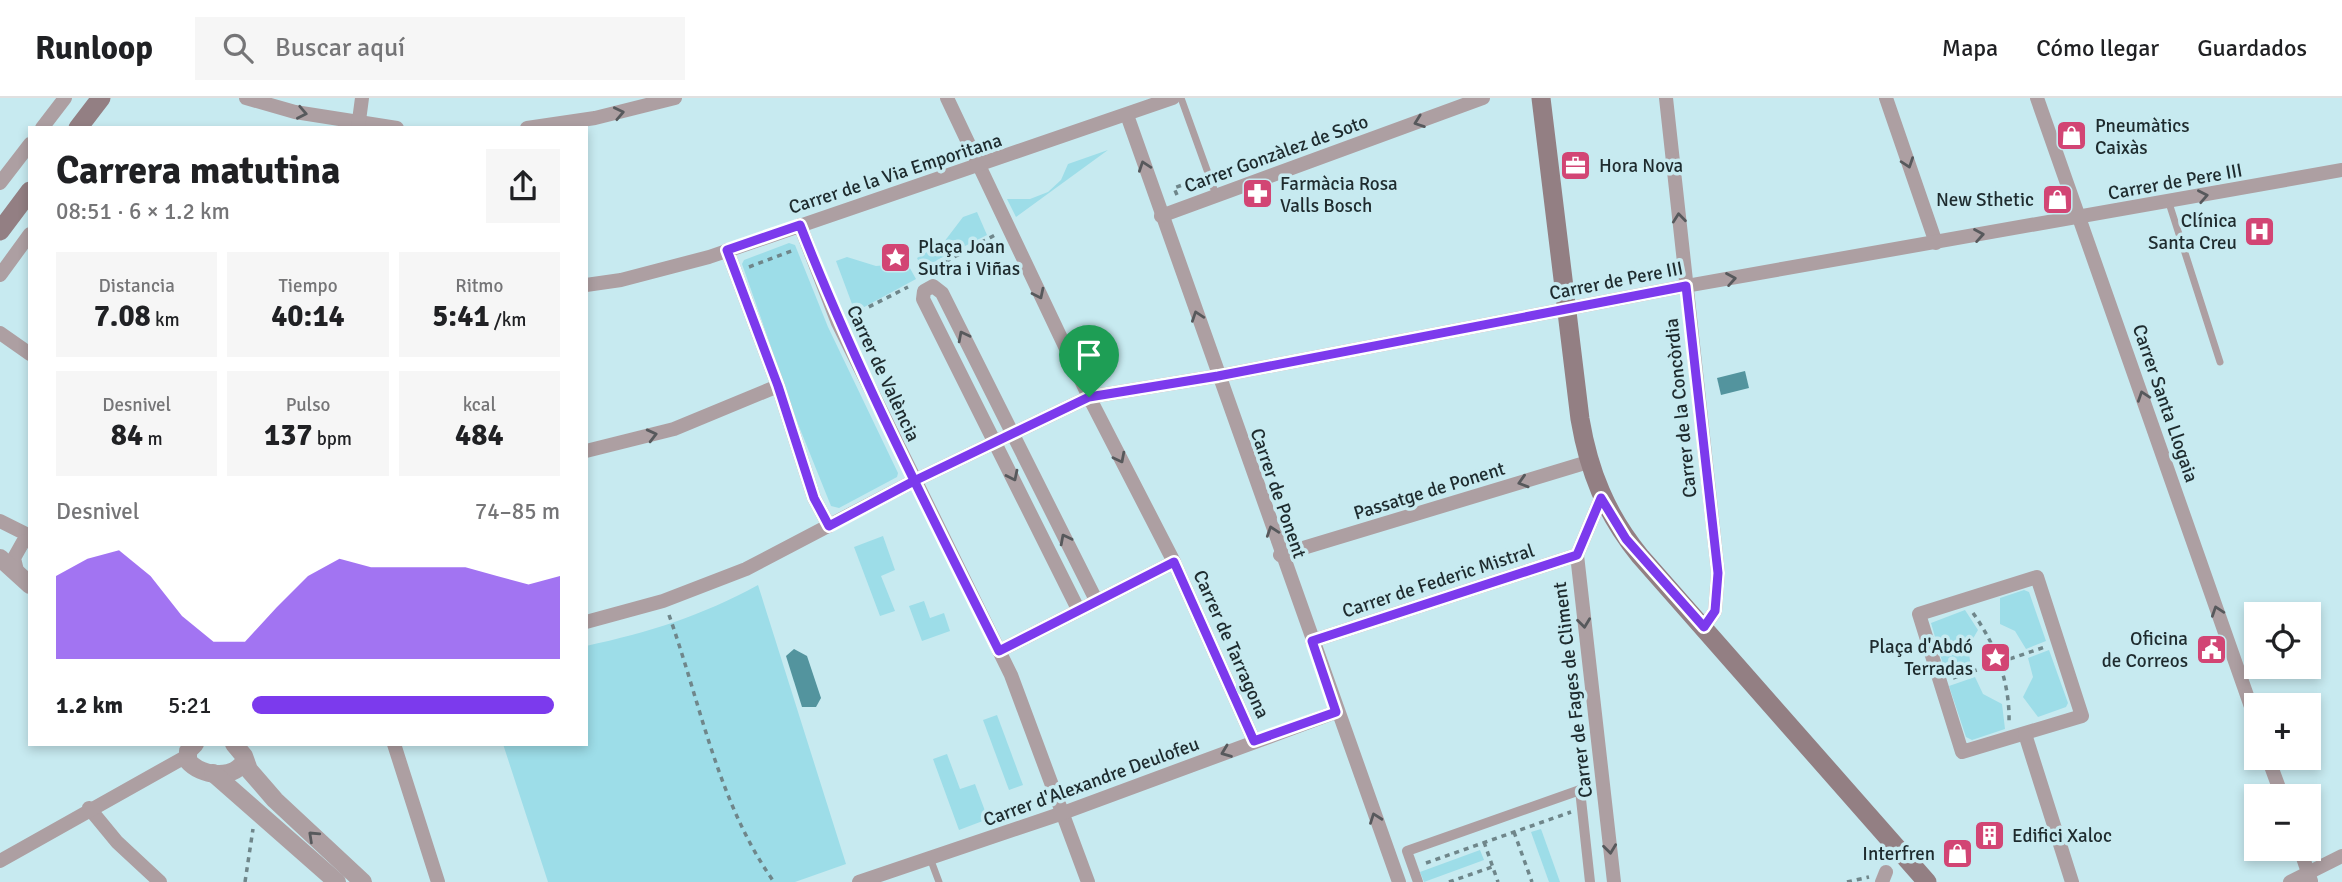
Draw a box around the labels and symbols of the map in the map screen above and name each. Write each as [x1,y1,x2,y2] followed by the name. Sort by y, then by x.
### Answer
[296,105,308,120] one-way arrow
[613,107,625,121] one-way arrow
[1181,109,1372,198] street label: Carrer Gonzàlez de Soto
[1414,113,1426,127] one-way arrow
[2095,114,2190,160] place label: Pneumàtics Caixàs
[2055,119,2089,153] shop icon: Pneumàtics Caixàs
[786,128,1005,220] street label: Carrer de la Via Emporitana
[1559,148,1593,182] office icon: Hora Nova
[1599,154,1683,178] place label: Hora Nova
[1900,156,1914,168] one-way arrow
[2106,158,2244,206] street label: Carrer de Pere III
[1138,160,1152,172] one-way arrow
[1280,172,1398,218] place label: Farmàcia Rosa Valls Bosch
[1240,177,1274,211] pharmacy icon: Farmàcia Rosa Valls Bosch
[2040,182,2074,216] shop icon: New Sthetic
[1936,188,2034,212] place label: New Sthetic
[2197,189,2209,204] one-way arrow
[2148,209,2237,255] place label: Clínica Santa Creu
[1672,213,1687,224] one-way arrow
[2243,214,2277,248] hospital icon: Clínica Santa Creu
[1973,228,1985,243] one-way arrow
[918,235,1020,281] place label: Plaça Joan Sutra i Viñas
[878,240,912,274] place icon: Plaça Joan Sutra i Viñas
[1547,256,1685,306] street label: Carrer de Pere III
[1724,272,1736,287] one-way arrow
[1031,287,1045,299] one-way arrow
[841,301,925,446] street label: Carrer de València
[1191,311,1205,323] one-way arrow
[1660,317,1702,499] street label: Carrer de la Concòrdia
[2127,321,2203,486] street label: Carrer Santa Llogaia
[1059,325,1119,397] pin
[958,331,972,343] one-way arrow
[2137,390,2151,402] one-way arrow
[1245,425,1312,562] street label: Carrer de Ponent
[646,429,658,443] one-way arrow
[1112,451,1125,463] one-way arrow
[1351,456,1508,525] street label: Passatge de Ponent
[1005,469,1019,481] one-way arrow
[1517,473,1529,488] one-way arrow
[1266,525,1280,537] one-way arrow
[1060,534,1074,546] one-way arrow
[1339,539,1537,623] street label: Carrer de Federic Mistral
[1188,566,1275,722] street label: Carrer de Tarragona
[1548,580,1598,799] street label: Carrer de Fages de Climent
[2211,605,2225,617] one-way arrow
[1576,618,1591,629] one-way arrow
[2102,627,2188,673] place label: Oficina de Correos
[2194,632,2228,666] public building icon: Oficina de Correos
[1869,635,1973,681] place label: Plaça d'Abdó Terradas
[1979,640,2013,674] place icon: Plaça d'Abdó Terradas
[980,732,1203,832] street label: Carrer d'Alexandre Deulofeu
[1220,744,1232,758] one-way arrow
[1369,812,1383,824] one-way arrow
[1972,818,2006,852] building icon: Edifici Xaloc
[2012,824,2112,848] place label: Edifici Xaloc
[308,832,321,844] one-way arrow
[1941,836,1975,870] shop icon: Interfren
[1862,842,1935,866] place label: Interfren
[1603,843,1618,855] one-way arrow

